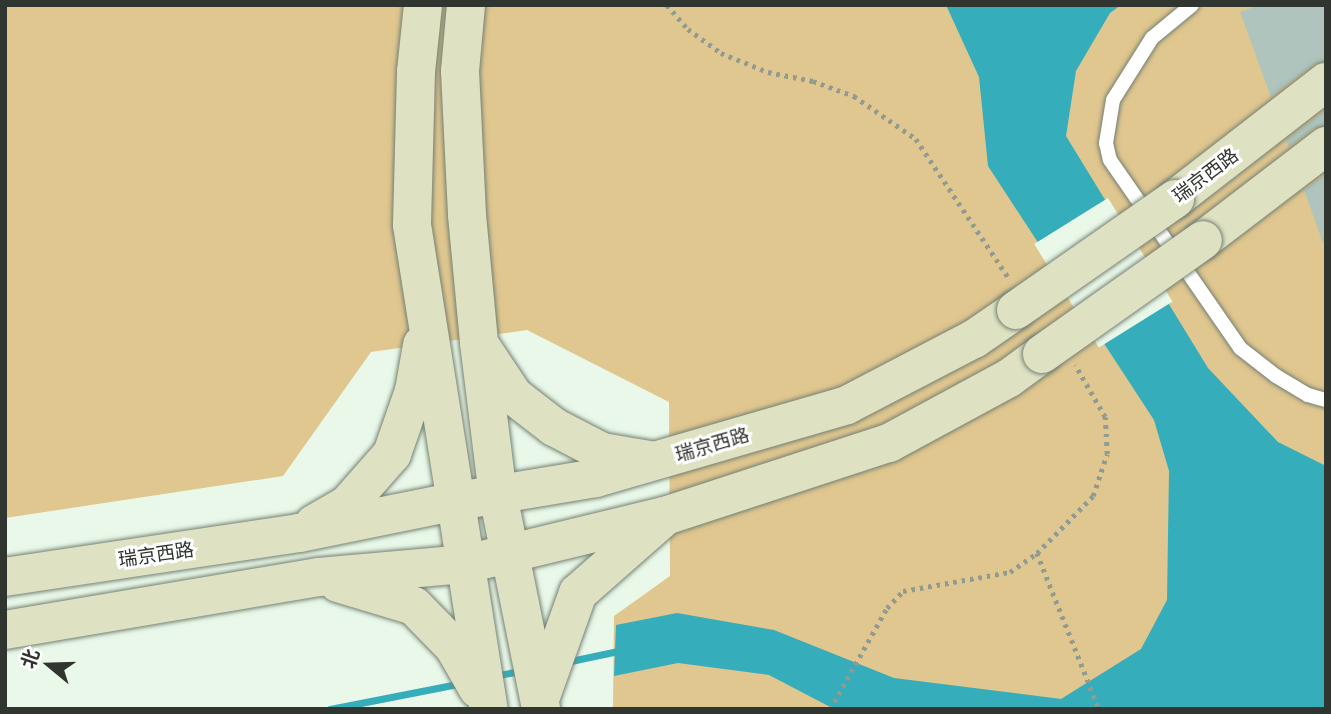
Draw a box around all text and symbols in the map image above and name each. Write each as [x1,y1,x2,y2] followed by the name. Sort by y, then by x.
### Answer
[1168,143,1242,207] street label: 瑞京西路
[672,423,752,465] street label: 瑞京西路
[117,537,195,571] street label: 瑞京西路
[14,630,84,700] north arrow
[14,645,45,671] text: 北

